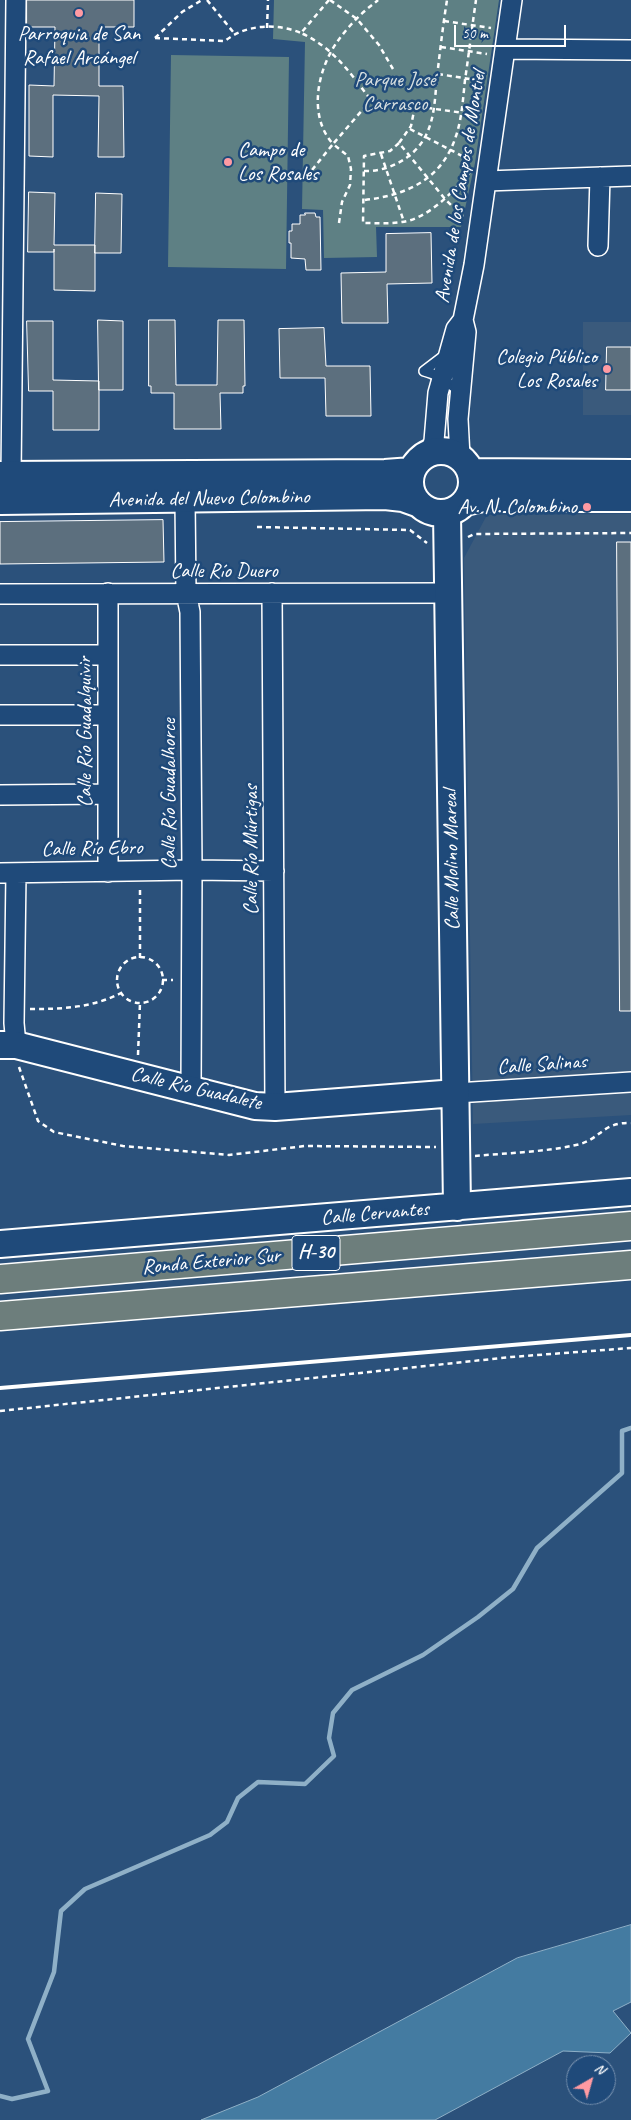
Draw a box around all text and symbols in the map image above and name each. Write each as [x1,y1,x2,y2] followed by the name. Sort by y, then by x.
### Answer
[73,7,85,19] marker: Parroquia de San Rafael Arcángel
[456,15,568,47] scale bar
[18,21,140,71] place label: Parroquia de San Rafael Arcángel
[462,24,488,43] text: 50 m
[355,67,435,117] park label: Parque José Carrasco
[430,69,492,305] street label: Avenida de los Campos de Montiel
[238,137,318,187] place label: Campo de Los Rosales
[222,156,234,168] marker: Campo de Los Rosales
[496,344,597,394] place label: Colegio Público Los Rosales
[601,363,613,375] marker: Colegio Público Los Rosales
[108,485,310,513] street label: Avenida del Nuevo Colombino
[457,494,577,520] place label: Av. N. Colombino
[581,501,593,513] marker: Av. N. Colombino
[170,558,278,584] street label: Calle Río Duero
[72,657,98,807] street label: Calle Río Guadalquivir
[156,718,182,870] street label: Calle Río Guadalhorce
[238,785,264,915] street label: Calle Río Múrtigas
[438,789,466,931] street label: Calle Molino Mareal
[41,836,143,862] street label: Calle Río Ebro
[496,1049,588,1081] street label: Calle Salinas
[128,1062,264,1116] street label: Calle Río Guadalete
[320,1197,430,1231] street label: Calle Cervantes
[292,1236,340,1270] road number: H-30
[141,1243,281,1281] street label: Ronda Exterior Sur
[566,2055,616,2105] north arrow
[591,2059,609,2078] text: N

